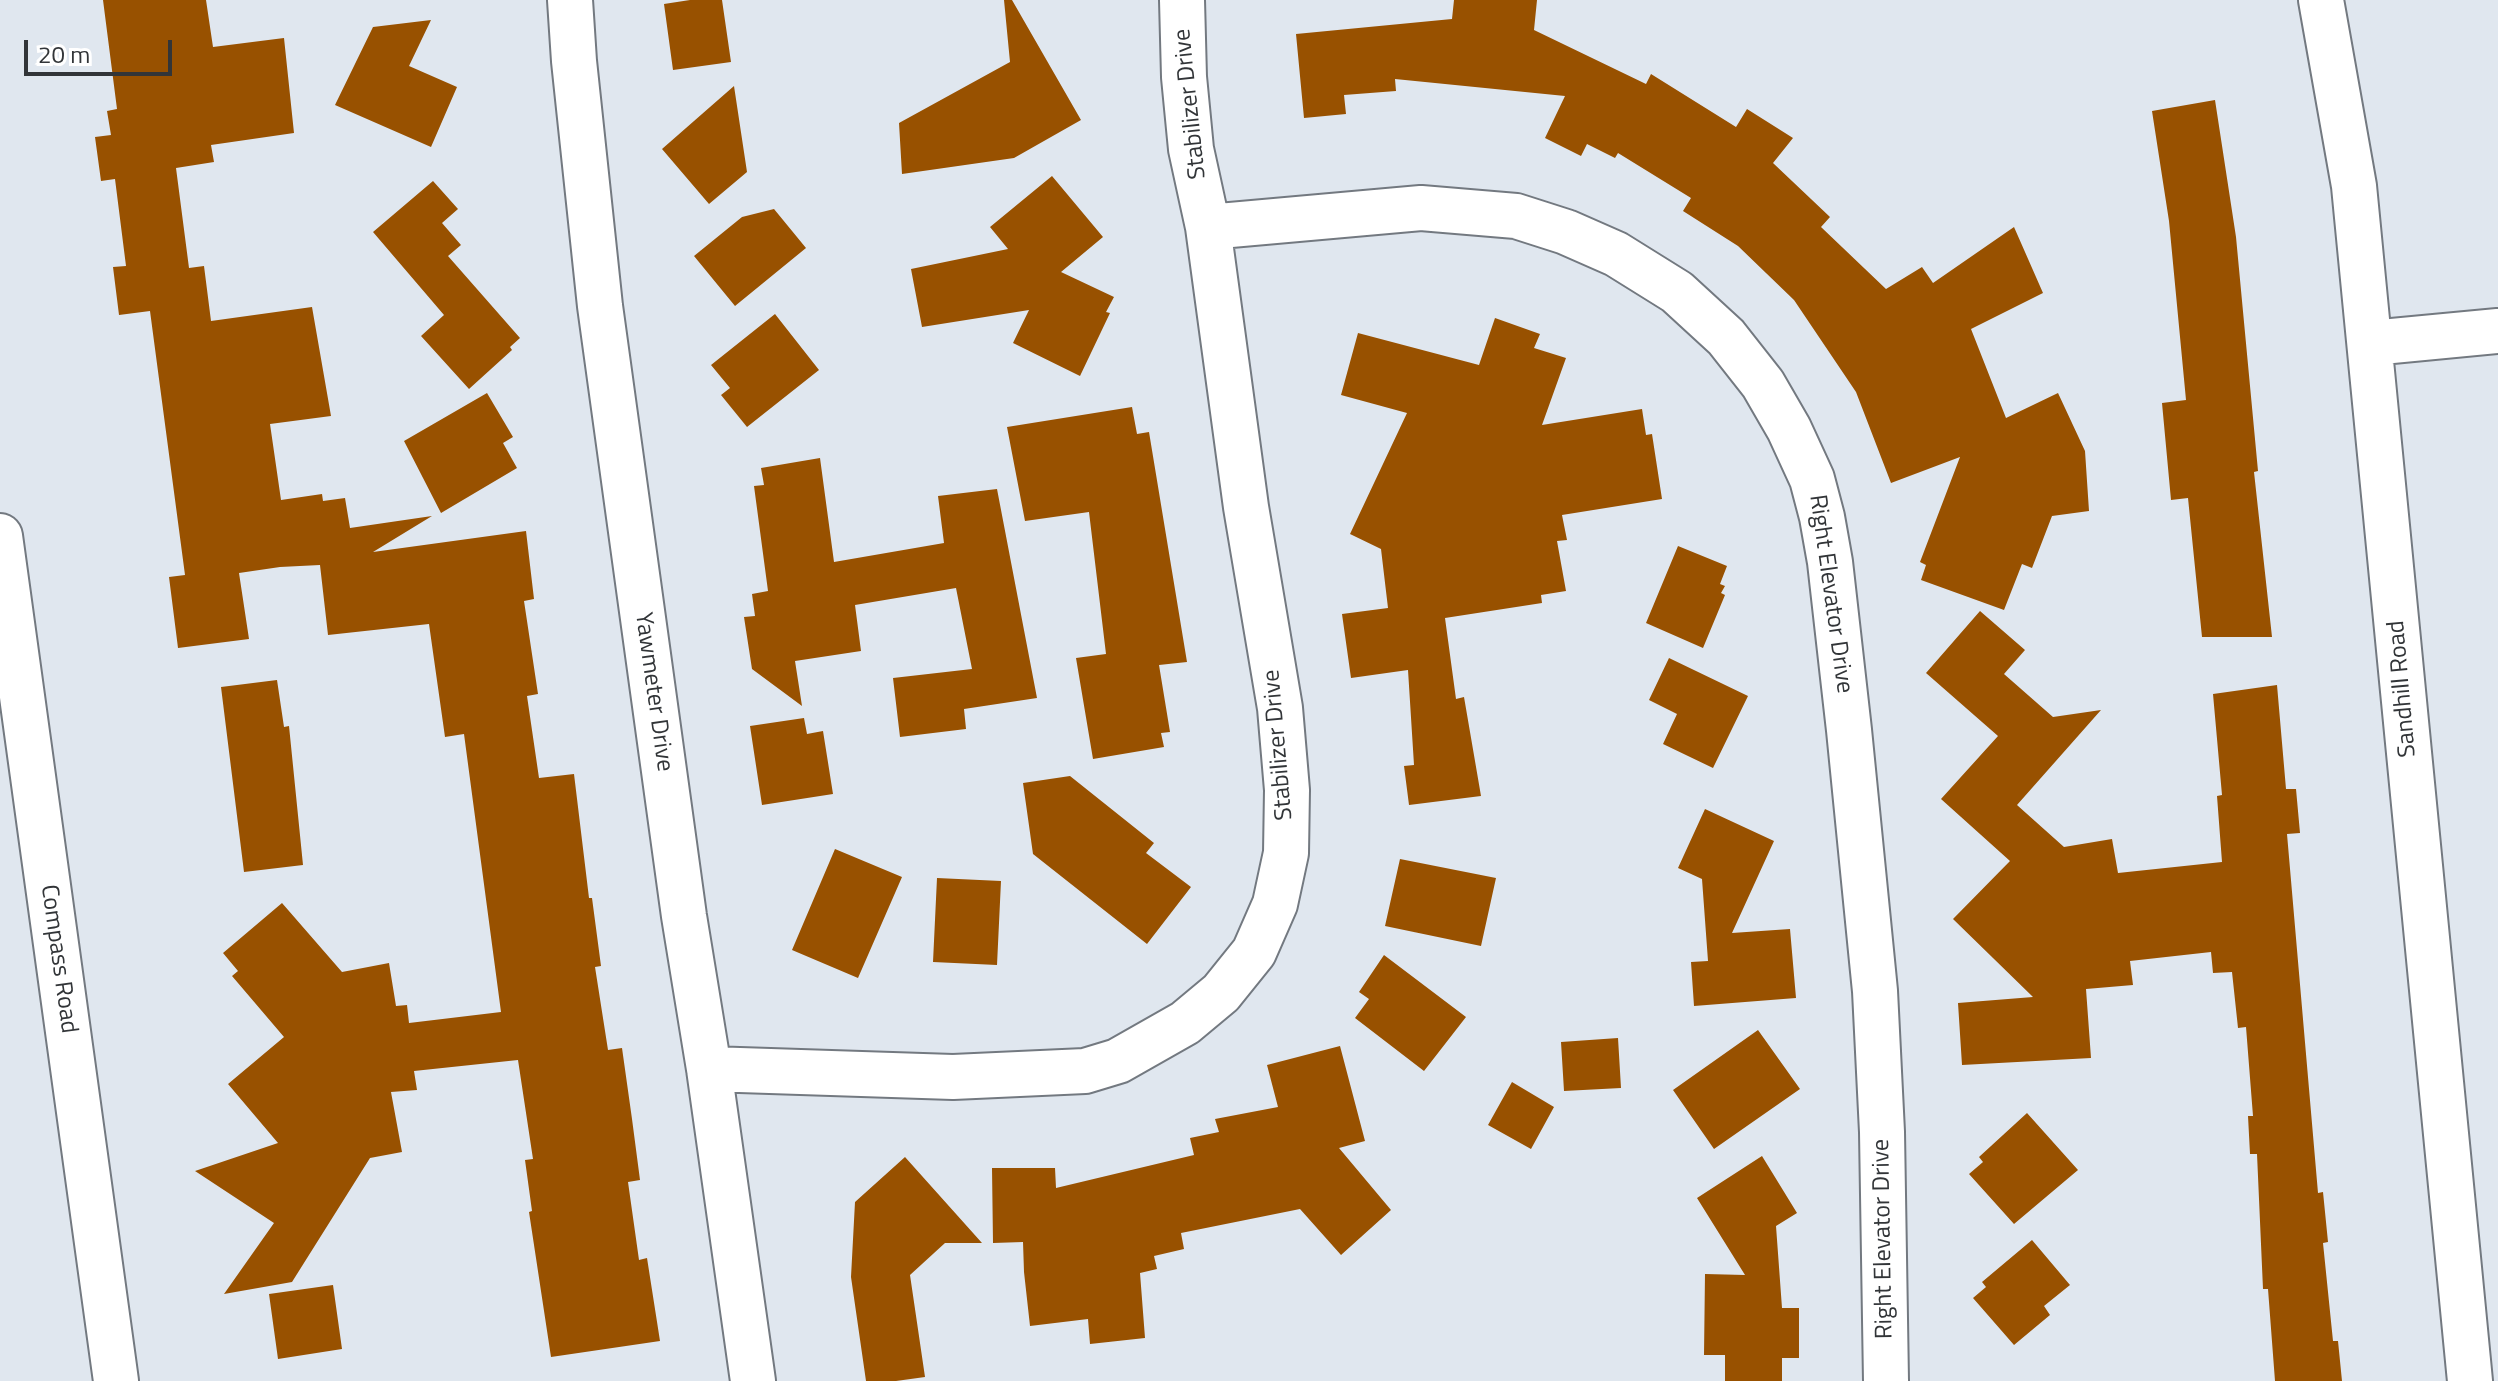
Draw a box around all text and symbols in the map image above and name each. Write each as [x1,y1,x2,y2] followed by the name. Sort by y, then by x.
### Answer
[28,24,176,74] scale bar
[1169,27,1213,181] street label: Stabilizer Drive
[38,36,90,72] text: 20 m
[1802,493,1858,695] street label: Right Elevator Drive
[628,611,678,773] street label: Yawmeter Drive
[2383,619,2423,759] street label: Sandhill Road
[1258,669,1300,821] street label: Stabilizer Drive
[33,883,83,1035] street label: Compass Road
[1868,1139,1900,1339] street label: Right Elevator Drive

